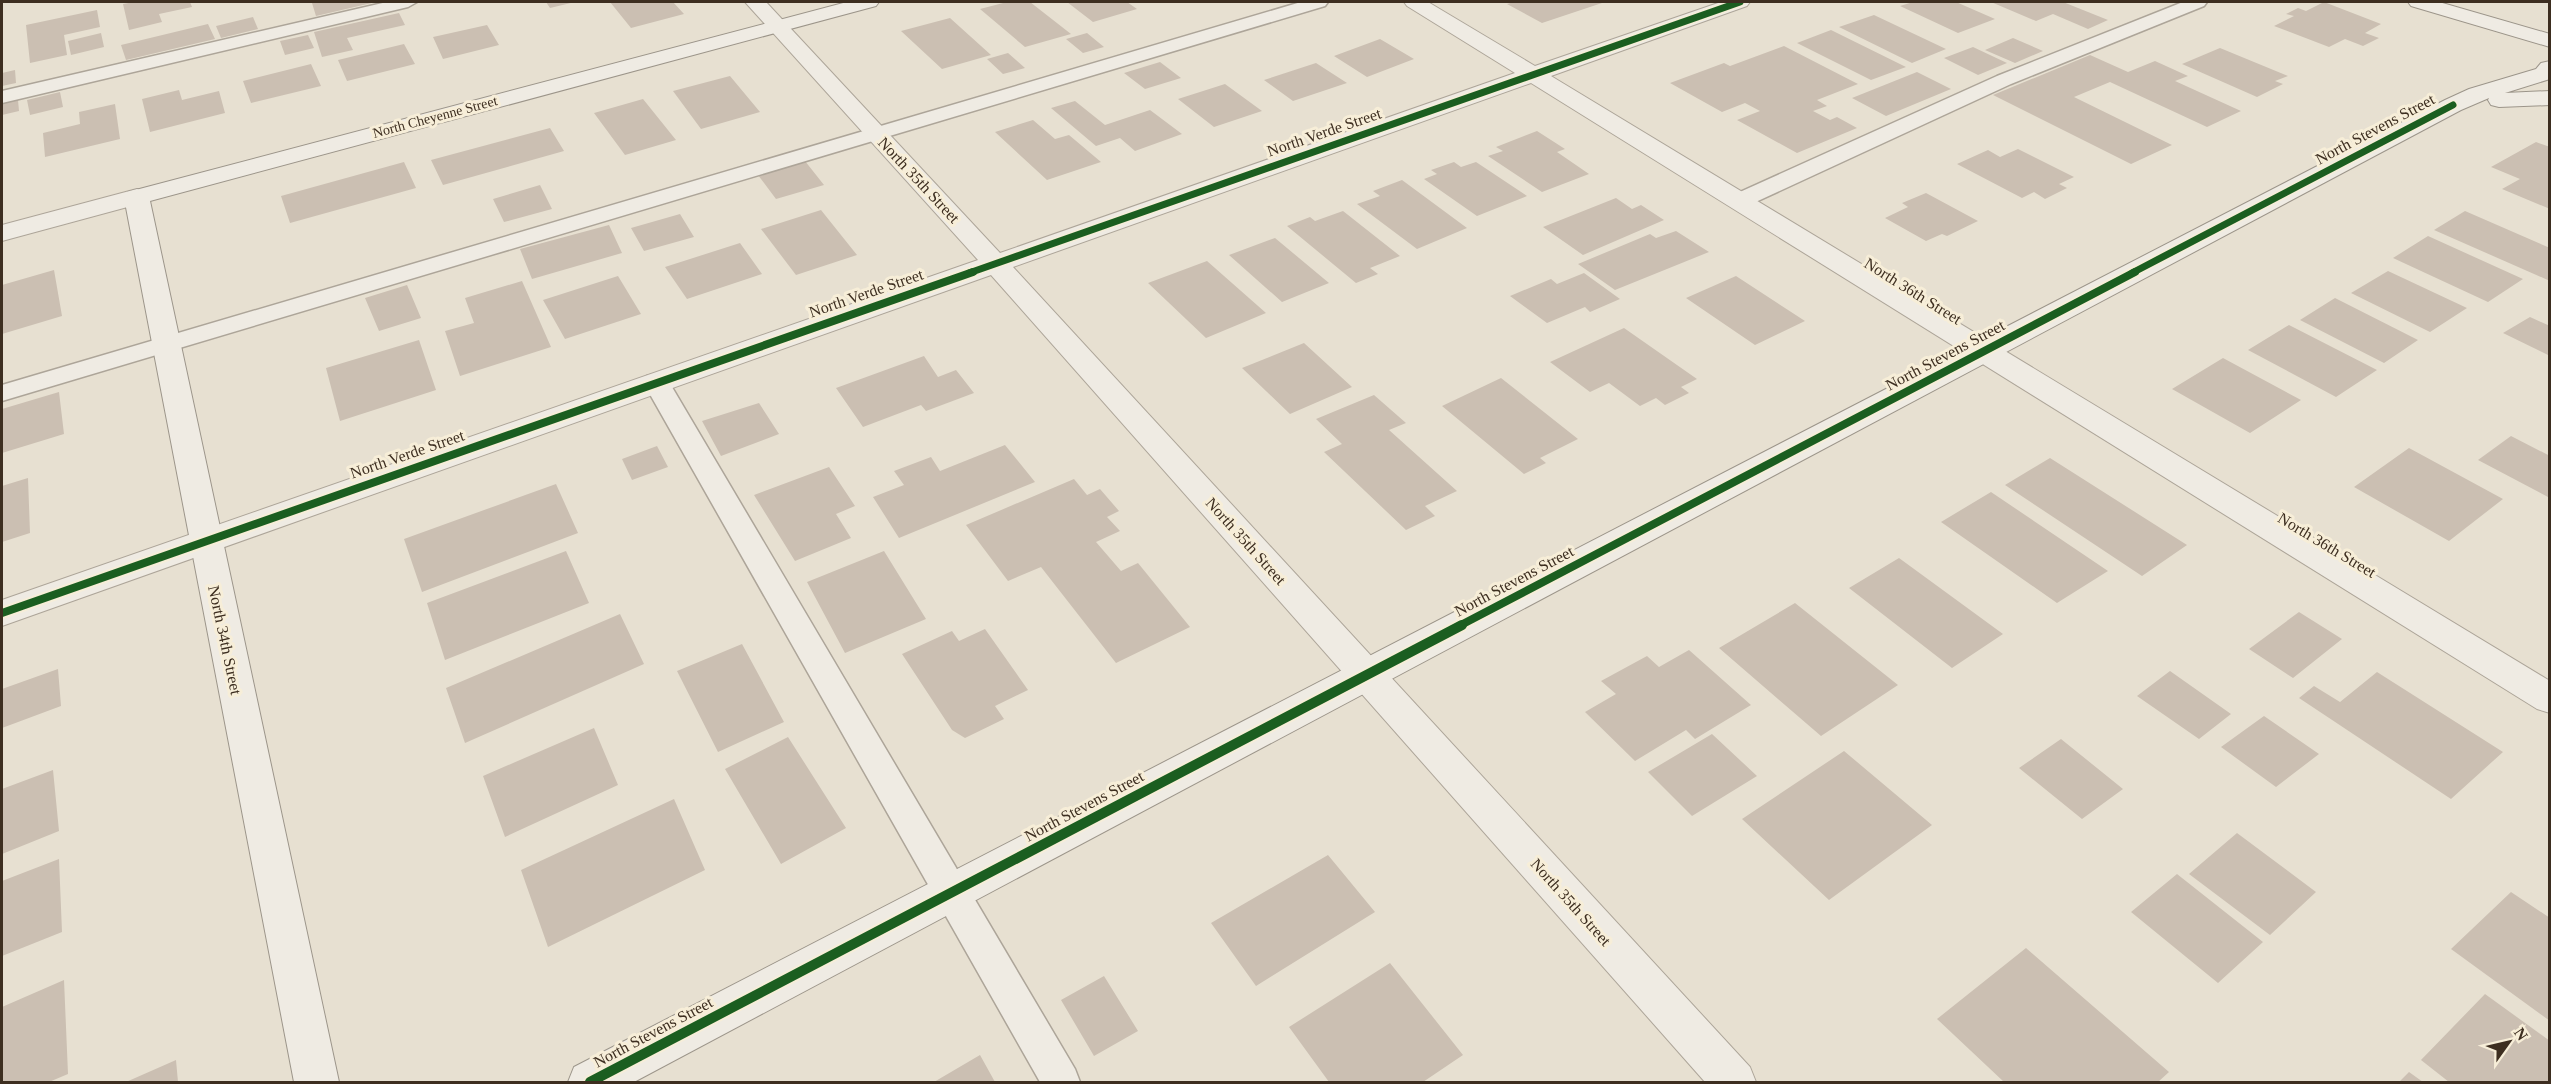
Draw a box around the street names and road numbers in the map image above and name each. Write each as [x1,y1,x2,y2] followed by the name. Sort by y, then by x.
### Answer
[2313,90,2438,168] street label: North Stevens Street
[371,93,499,141] street label: North Cheyenne Street
[1265,104,1384,160] street label: North Verde Street
[875,134,963,227] street label: North 35th Street
[1861,254,1965,328] street label: North 36th Street
[807,265,926,321] street label: North Verde Street
[1883,316,2008,394] street label: North Stevens Street
[348,426,467,482] street label: North Verde Street
[1203,494,1290,588] street label: North 35th Street
[2275,509,2379,581] street label: North 36th Street
[1452,542,1577,620] street label: North Stevens Street
[205,584,245,697] street label: North 34th Street
[1022,767,1147,845] street label: North Stevens Street
[1528,855,1615,949] street label: North 35th Street
[591,993,716,1071] street label: North Stevens Street

